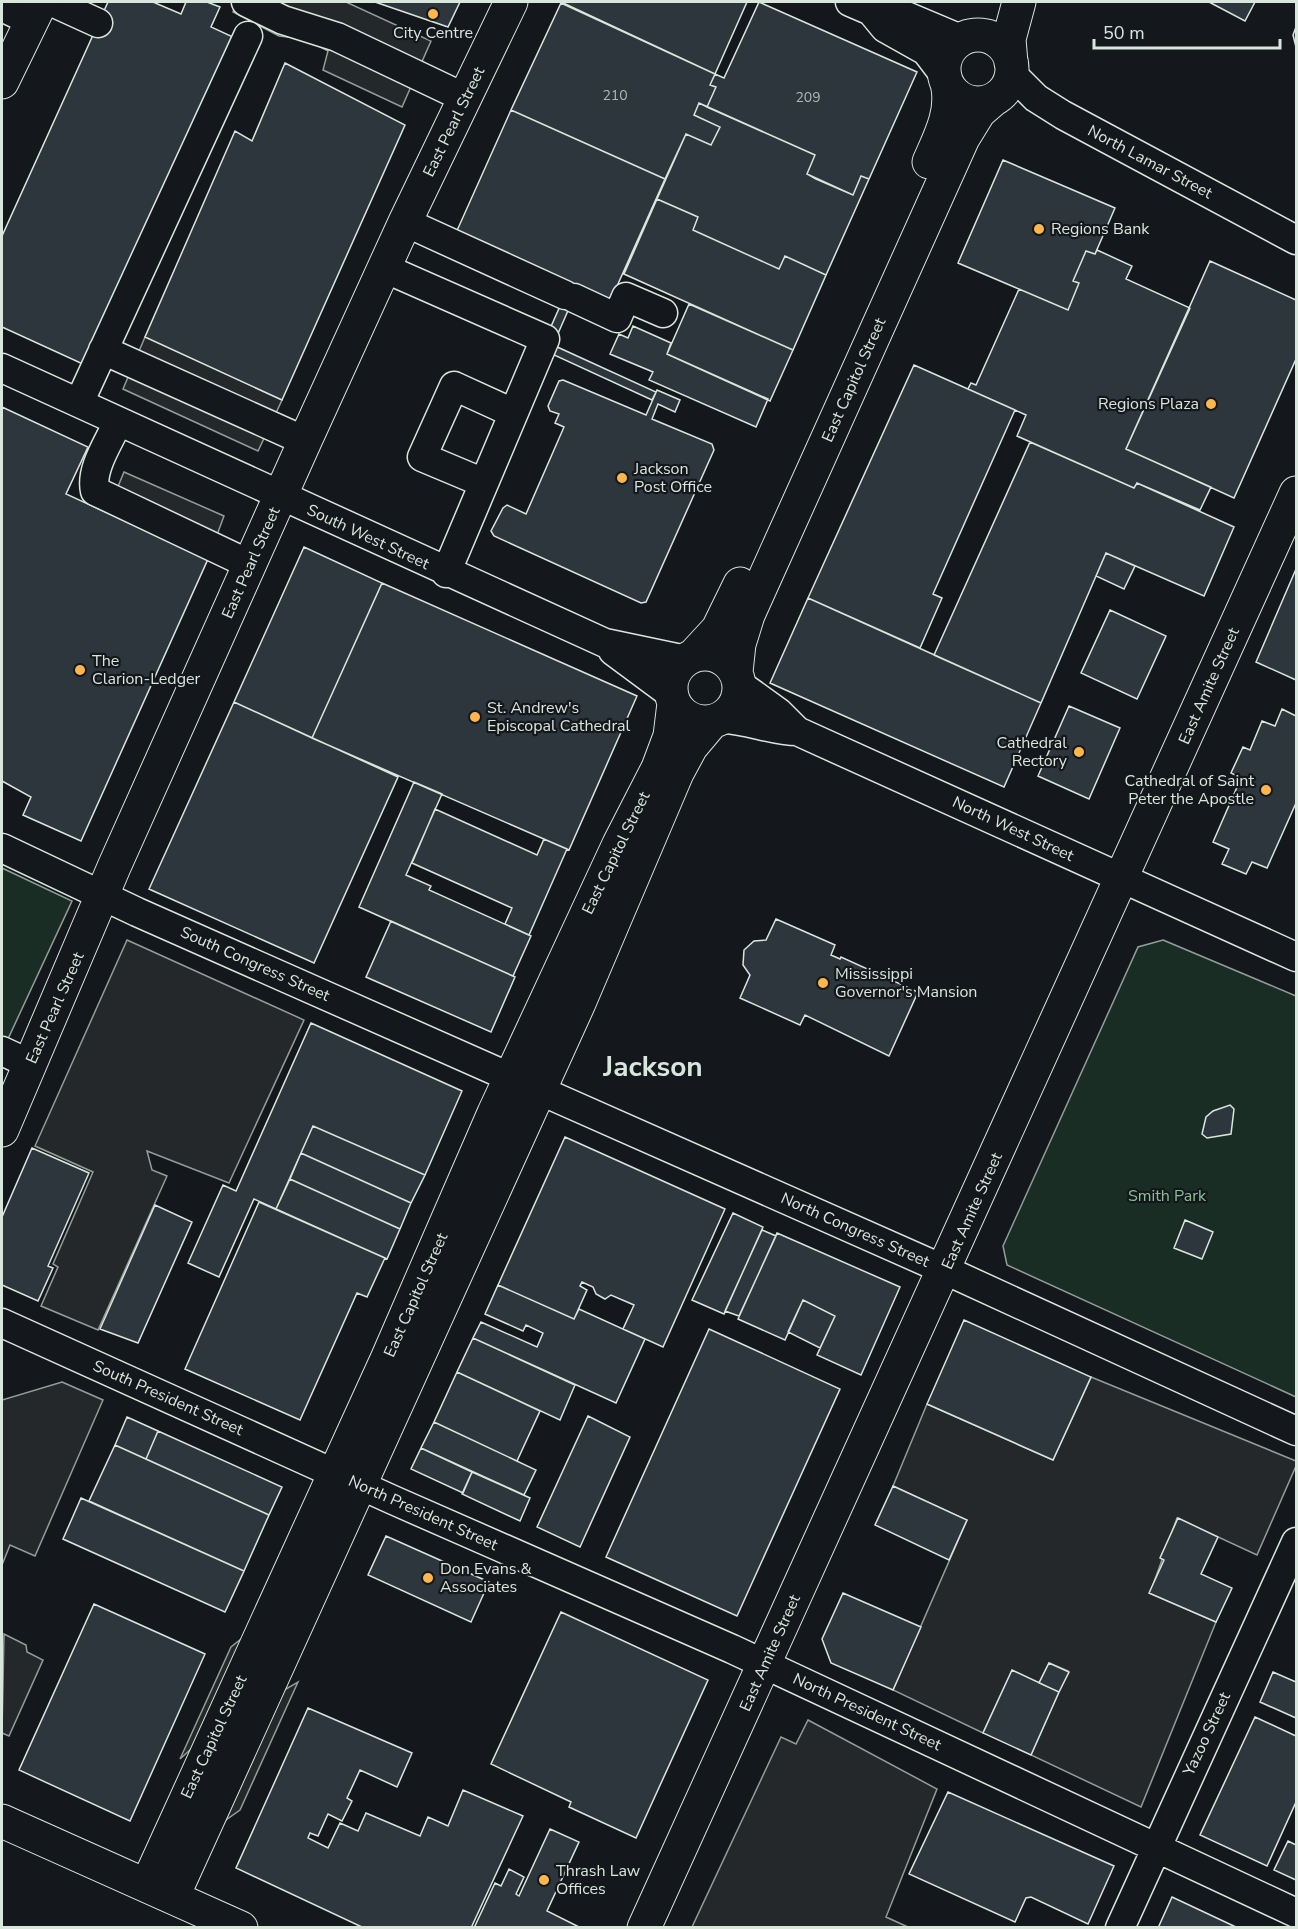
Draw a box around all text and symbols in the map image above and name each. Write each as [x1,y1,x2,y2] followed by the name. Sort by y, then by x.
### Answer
[426,7,440,21] marker: City Centre
[1094,12,1280,50] scale bar
[1103,21,1145,45] text: 50 m
[393,22,473,44] place label: City Centre
[418,63,490,181] street label: East Pearl Street
[602,86,628,105] house number: 210
[795,88,821,107] house number: 209
[1084,120,1217,204] street label: North Lamar Street
[1051,218,1150,240] place label: Regions Bank
[1032,222,1046,236] marker: Regions Bank
[817,314,891,446] street label: East Capitol Street
[1098,393,1199,415] place label: Regions Plaza
[1204,397,1218,411] marker: Regions Plaza
[633,458,712,498] place label: Jackson Post Office
[615,471,629,485] marker: Jackson Post Office
[303,499,433,575] street label: South West Street
[217,503,286,622] street label: East Pearl Street
[1173,624,1245,748] street label: East Amite Street
[92,650,201,690] place label: The Clarion-Ledger
[73,663,87,677] marker: The Clarion-Ledger
[487,697,631,737] place label: St. Andrew's Episcopal Cathedral
[468,710,482,724] marker: St. Andrew's Episcopal Cathedral
[997,732,1068,772] place label: Cathedral Rectory
[1072,745,1086,759] marker: Cathedral Rectory
[1125,770,1254,810] place label: Cathedral of Saint Peter the Apostle
[1259,783,1273,797] marker: Cathedral of Saint Peter the Apostle
[577,788,655,918] street label: East Capitol Street
[949,791,1078,867] street label: North West Street
[177,921,334,1007] street label: South Congress Street
[21,948,90,1067] street label: East Pearl Street
[835,963,977,1003] place label: Mississippi Governor's Mansion
[816,976,830,990] marker: Mississippi Governor's Mansion
[602,1048,703,1086] district label: Jackson
[936,1149,1008,1273] street label: East Amite Street
[1128,1185,1207,1207] park label: Smith Park
[777,1187,933,1273] street label: North Congress Street
[379,1229,453,1361] street label: East Capitol Street
[89,1355,247,1441] street label: South President Street
[345,1470,502,1556] street label: North President Street
[440,1558,532,1598] place label: Don Evans & Associates
[421,1571,435,1585] marker: Don Evans & Associates
[734,1591,806,1715] street label: East Amite Street
[789,1668,945,1756] street label: North President Street
[176,1671,252,1802] street label: East Capitol Street
[1178,1688,1236,1780] street label: Yazoo Street
[556,1860,641,1900] place label: Thrash Law Offices
[537,1873,551,1887] marker: Thrash Law Offices

